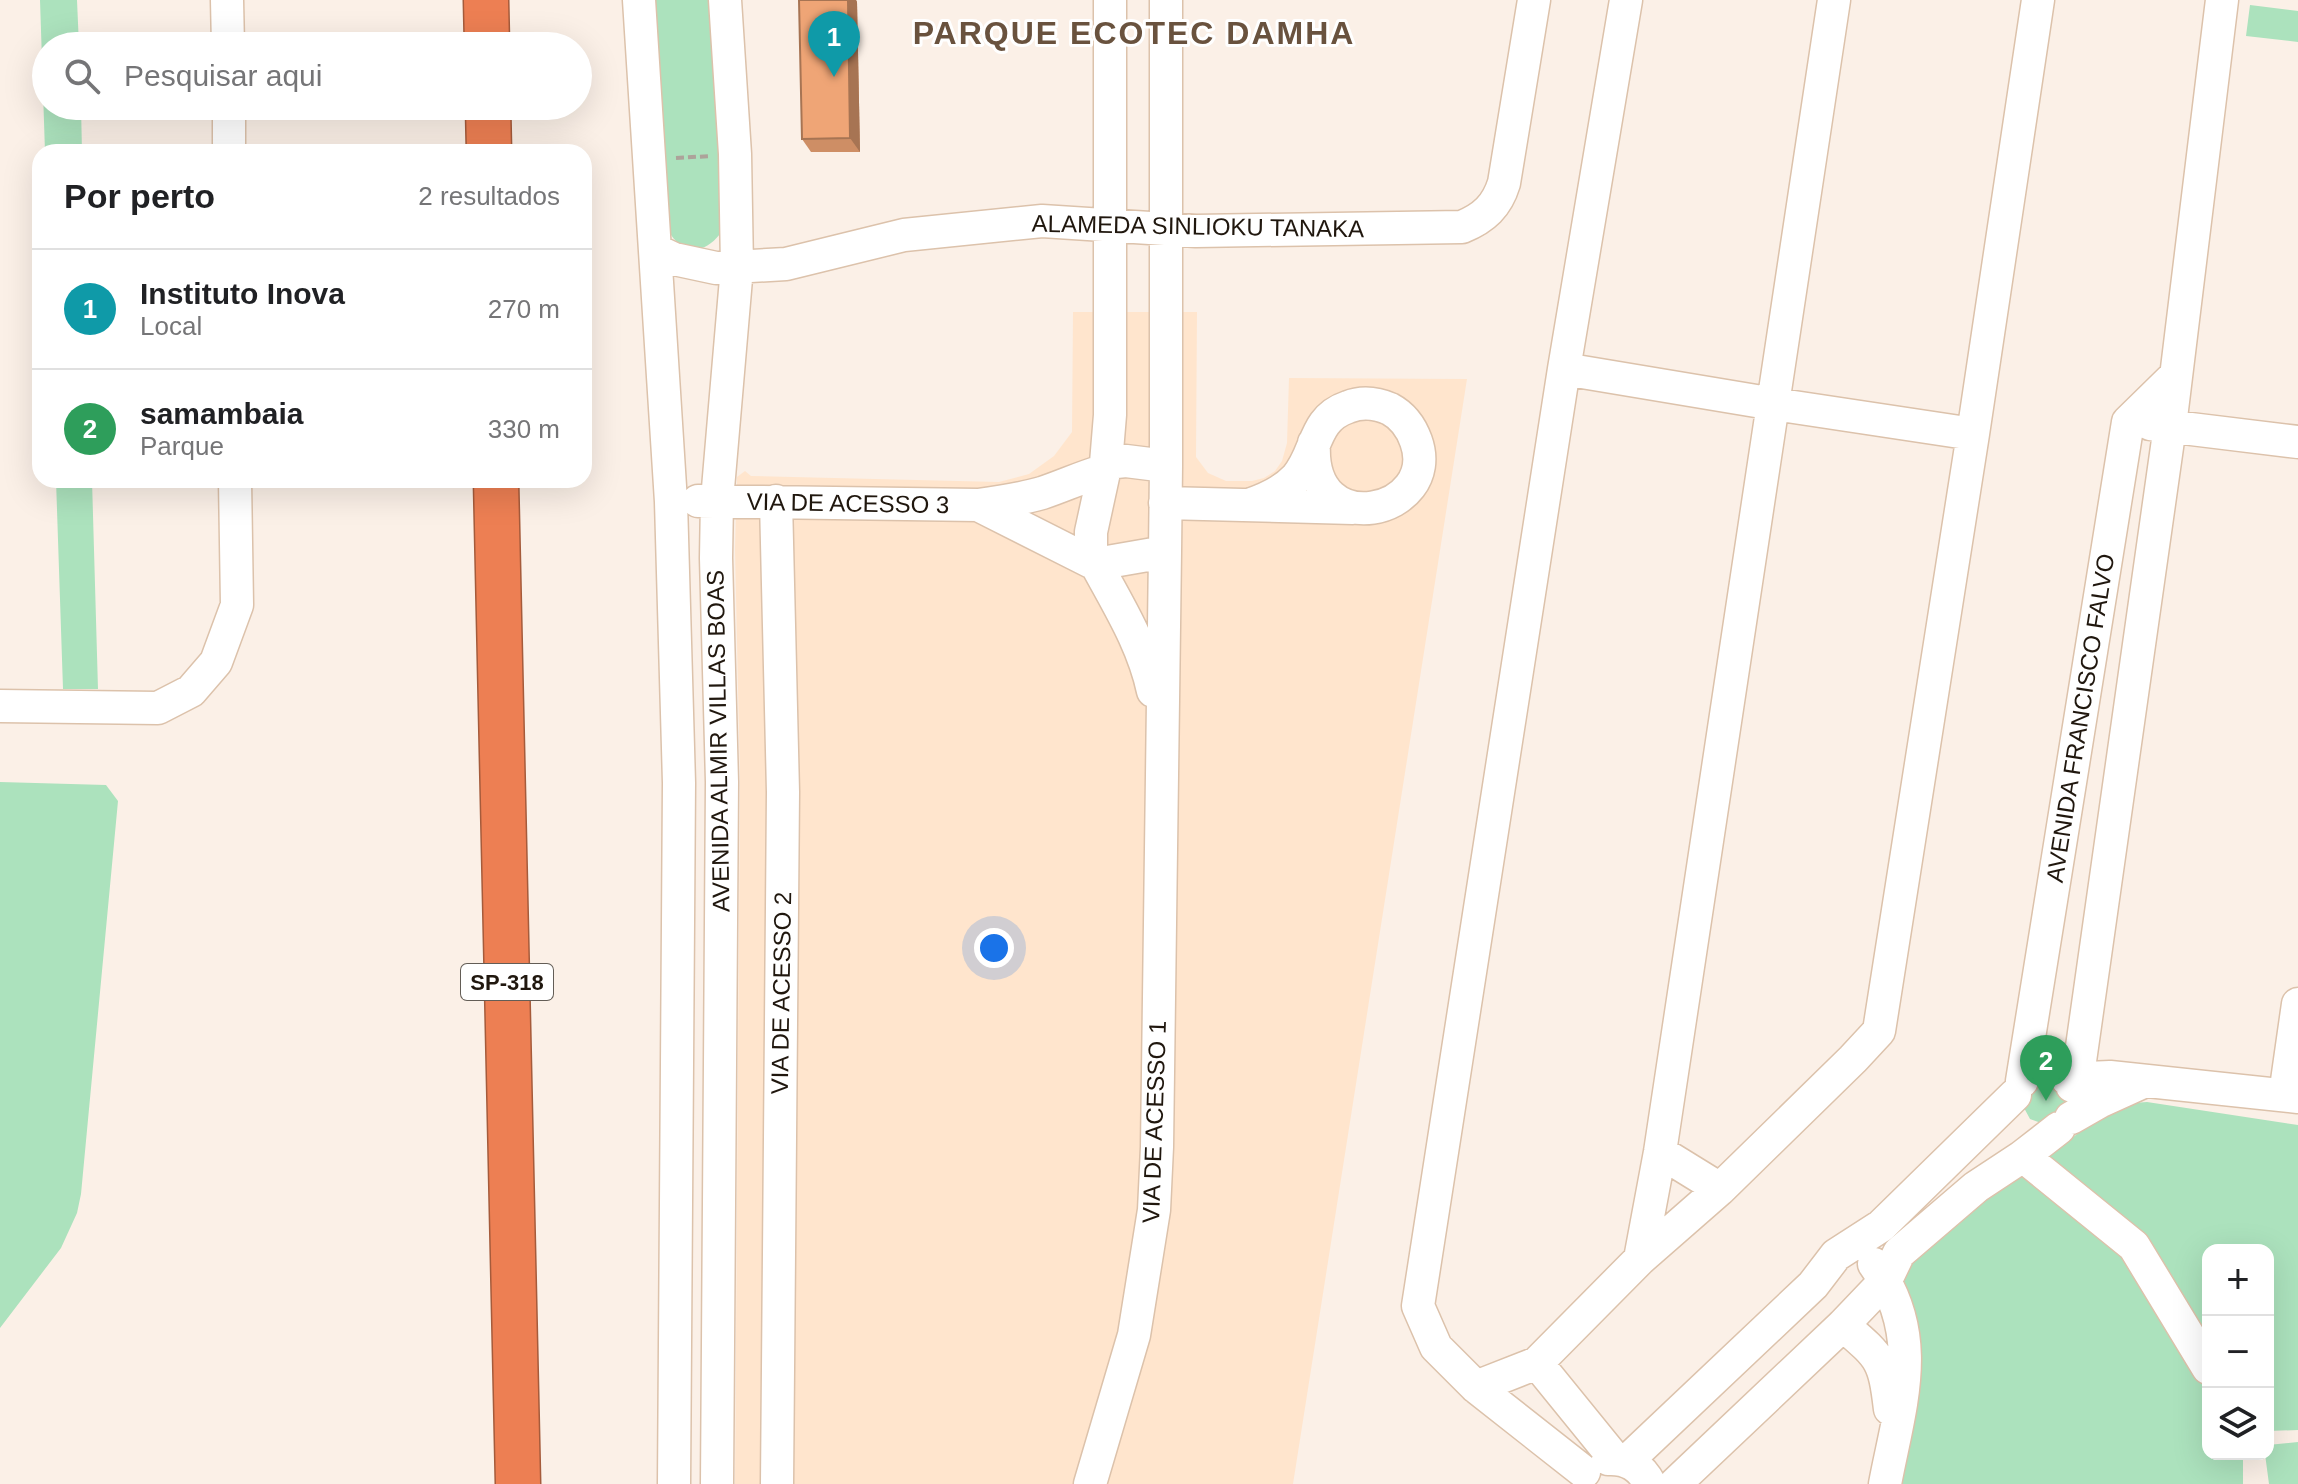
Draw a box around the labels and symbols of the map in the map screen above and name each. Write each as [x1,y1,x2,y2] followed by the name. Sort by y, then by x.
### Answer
[808,11,860,77] pin: 1
[913,15,1355,51] district label: PARQUE ECOTEC DAMHA
[1032,210,1364,242] street label: ALAMEDA SINLIOKU TANAKA
[746,488,950,518] street label: VIA DE ACESSO 3
[2041,552,2119,884] street label: AVENIDA FRANCISCO FALVO
[702,570,734,912] street label: AVENIDA ALMIR VILLAS BOAS
[766,891,796,1095] street label: VIA DE ACESSO 2
[974,928,1014,968] your location
[461,964,553,1000] road number: SP-318
[1137,1020,1171,1224] street label: VIA DE ACESSO 1
[2020,1035,2072,1101] pin: 2

